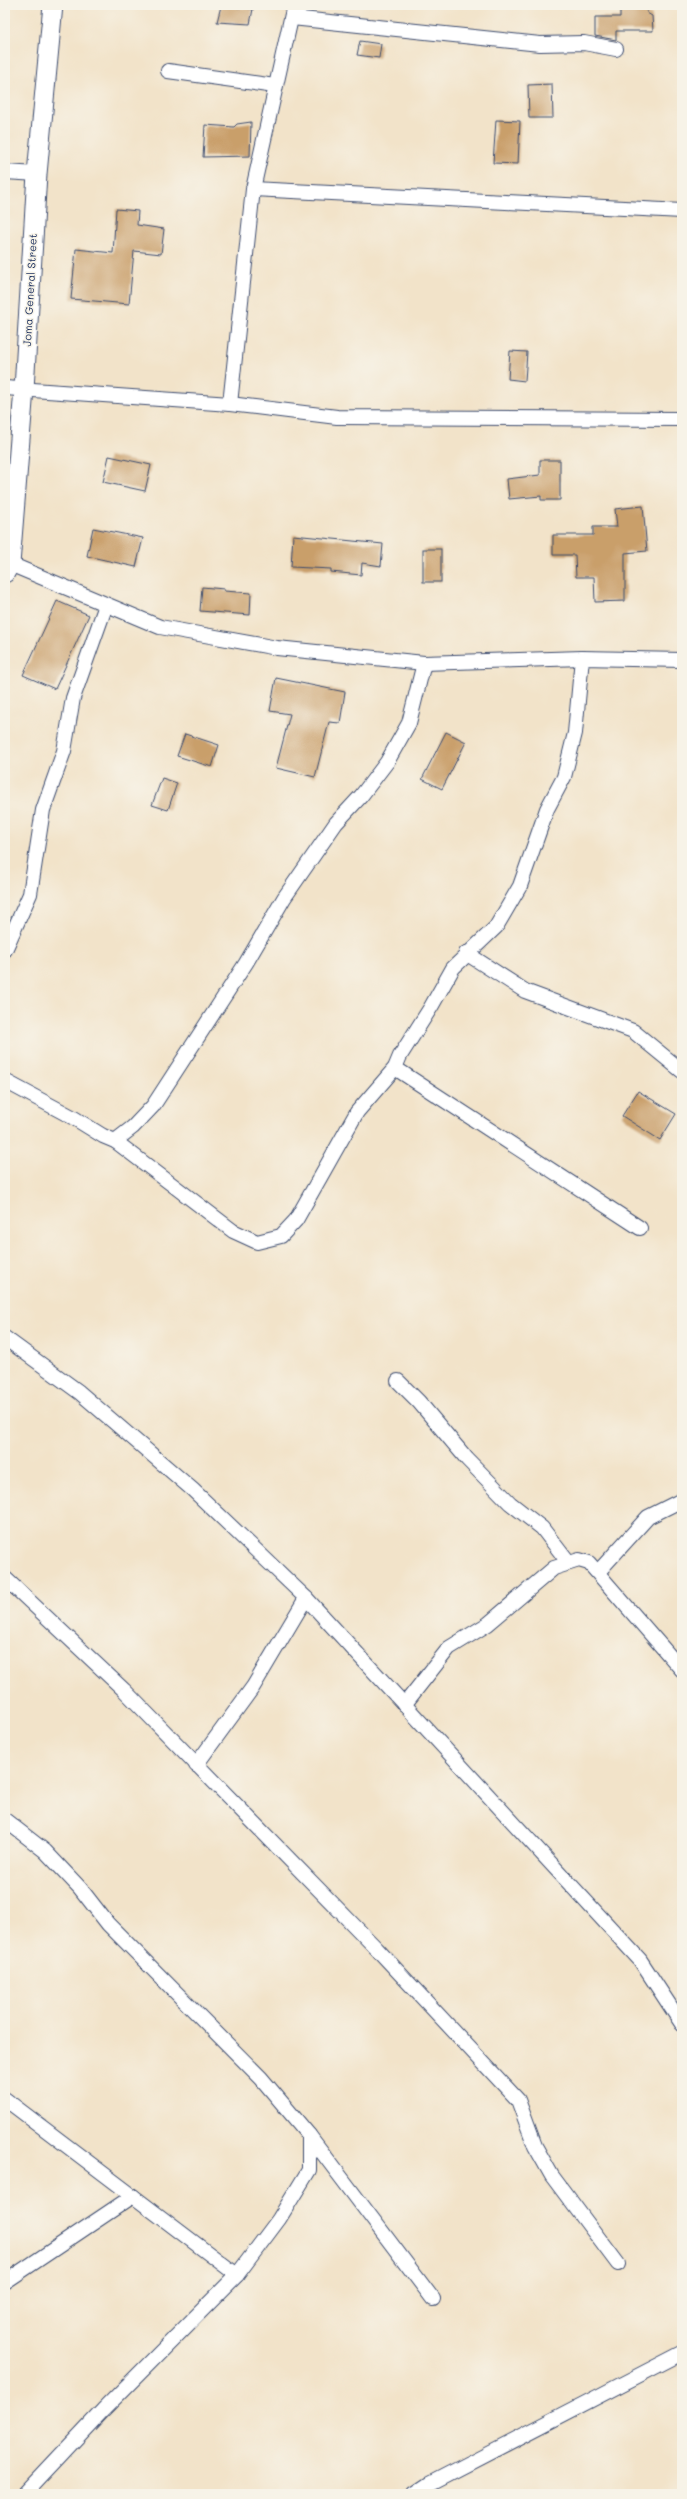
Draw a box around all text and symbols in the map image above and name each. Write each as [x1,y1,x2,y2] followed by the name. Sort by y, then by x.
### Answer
[19,233,40,347] street label: Joma General Street

